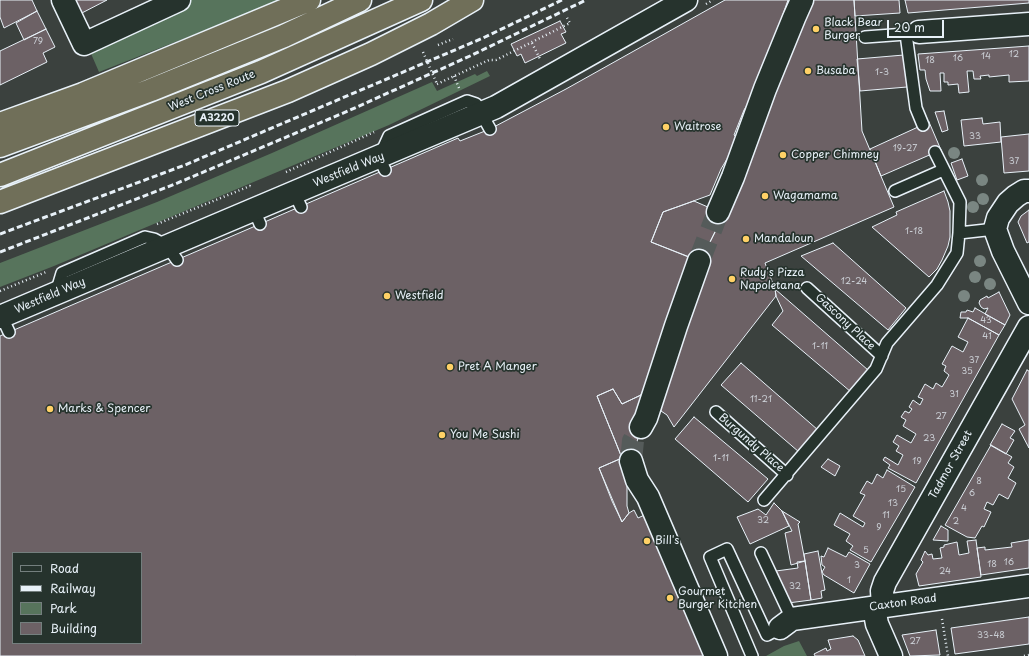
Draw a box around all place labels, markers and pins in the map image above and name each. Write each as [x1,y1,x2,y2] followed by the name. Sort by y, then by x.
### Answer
[824,16,882,42] place label: Black Bear Burger
[811,24,821,34] marker: Black Bear Burger
[816,64,855,78] place label: Busaba
[803,66,813,76] marker: Busaba
[674,120,721,134] place label: Waitrose
[661,122,671,132] marker: Waitrose
[791,148,879,162] place label: Copper Chimney
[778,150,788,160] marker: Copper Chimney
[773,189,838,203] place label: Wagamama
[760,191,770,201] marker: Wagamama
[754,232,813,246] place label: Mandaloun
[741,234,751,244] marker: Mandaloun
[740,266,804,292] place label: Rudy's Pizza Napoletana
[727,274,737,284] marker: Rudy's Pizza Napoletana
[395,289,443,303] place label: Westfield
[382,291,392,301] marker: Westfield
[458,360,537,374] place label: Pret A Manger
[445,362,455,372] marker: Pret A Manger
[58,402,150,416] place label: Marks & Spencer
[45,404,55,414] marker: Marks & Spencer
[450,428,520,442] place label: You Me Sushi
[437,430,447,440] marker: You Me Sushi
[655,534,679,548] place label: Bill's
[642,536,652,546] marker: Bill's
[678,585,757,611] place label: Gourmet Burger Kitchen
[665,593,675,603] marker: Gourmet Burger Kitchen

